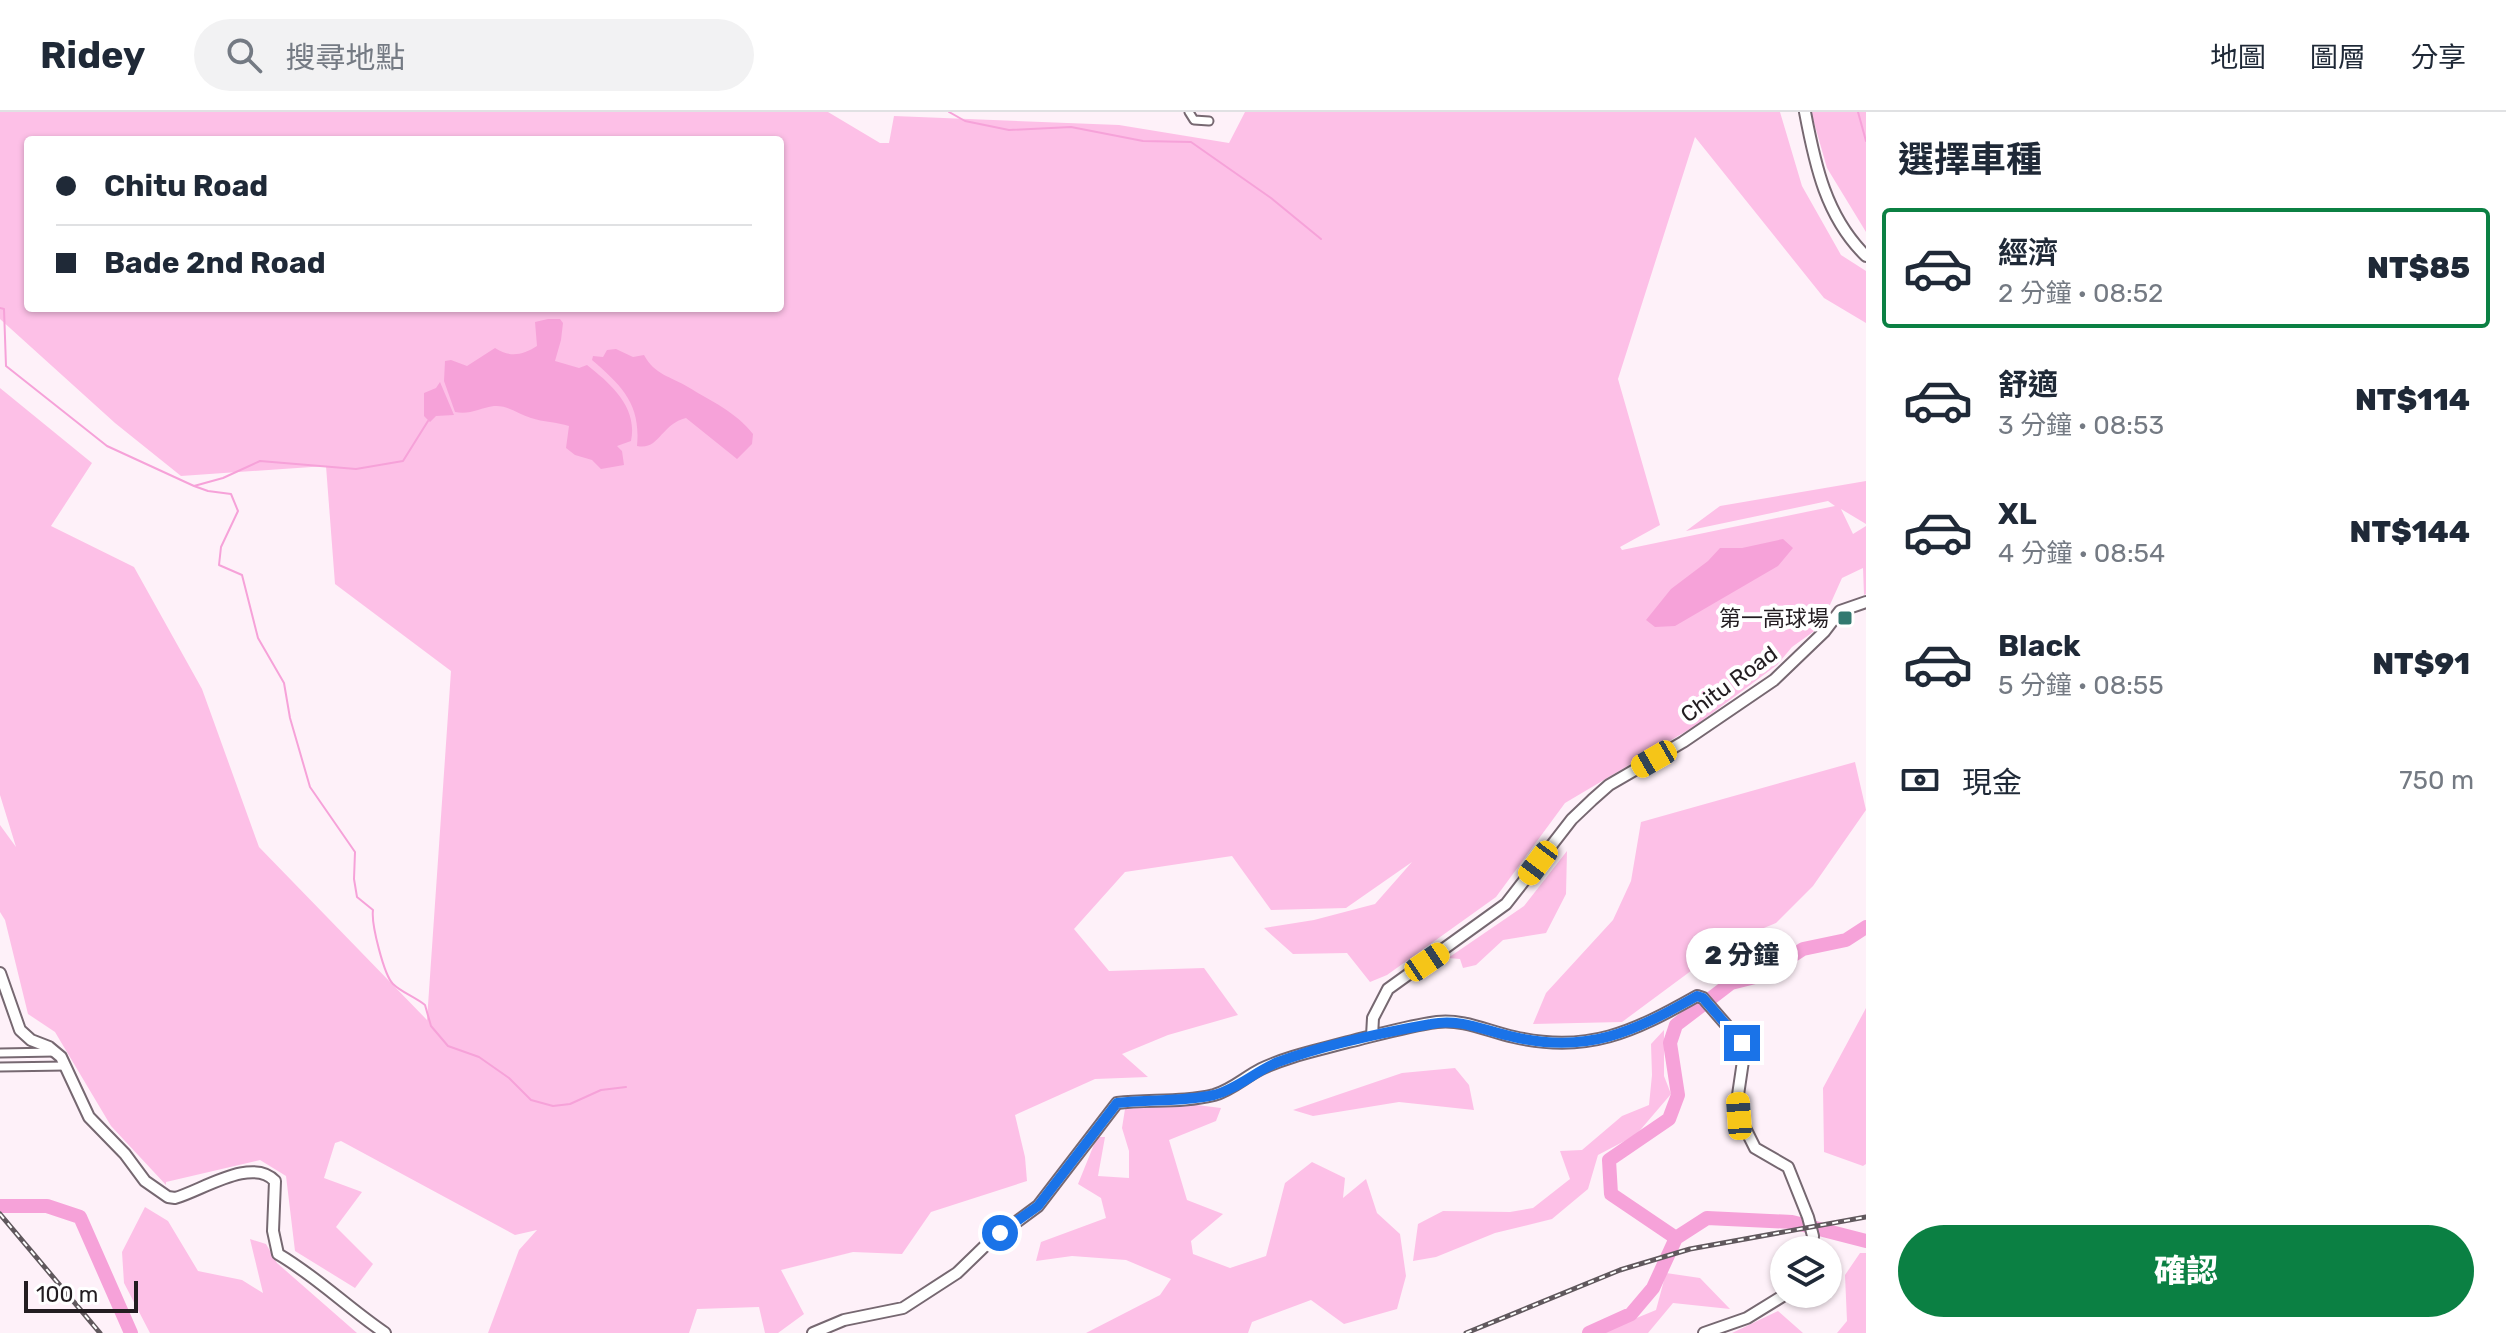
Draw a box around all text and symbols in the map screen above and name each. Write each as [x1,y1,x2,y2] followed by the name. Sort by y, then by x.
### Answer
[194,19,754,91] search box
[40,32,146,78] text: Ridey
[222,33,266,77] icon: search
[286,40,406,76] text: 搜尋地點
[2210,41,2266,74] text: 地圖
[2310,41,2366,74] text: 圖層
[2410,41,2466,74] text: 分享
[1898,138,2042,181] text: 選擇車種
[104,168,268,204] text: Chitu Road
[1902,232,1974,304] icon: car
[1998,235,2058,271] text: 經濟
[104,245,326,281] text: Bade 2nd Road
[2367,250,2470,286] text: NT$85
[1998,278,2163,309] text: 2 分鐘 · 08:52
[1902,364,1974,436] icon: car
[1998,367,2058,403] text: 舒適
[2355,382,2470,418] text: NT$114
[1998,410,2164,441] text: 3 分鐘 · 08:53
[1902,496,1974,568] icon: car
[1998,496,2037,532] text: XL
[2350,514,2470,550] text: NT$144
[1998,538,2165,569] text: 4 分鐘 · 08:54
[1719,605,1829,632] place label: 第一高球場
[1836,609,1854,627] marker: 第一高球場
[1902,628,1974,700] icon: car
[1998,628,2081,664] text: Black
[1675,640,1783,728] street label: Chitu Road
[2372,646,2470,682] text: NT$91
[1998,670,2164,701] text: 5 分鐘 · 08:55
[1627,737,1681,781] car
[1898,758,1942,802] icon: cash
[1962,765,2022,801] text: 現金
[2399,765,2474,796] text: 750 m
[1514,837,1562,889] car
[1686,927,1798,983] callout: 2 分鐘
[1400,939,1454,985] car
[1705,940,1779,971] text: 2 分鐘
[1724,1025,1760,1061] route end
[1725,1091,1753,1141] car
[982,1215,1018,1251] route start
[1898,1225,2474,1317] button: 確認
[1770,1236,1842,1308] map controls
[1770,1236,1842,1308] button: layers
[24,1277,138,1313] scale bar
[36,1281,98,1308] text: 100 m

